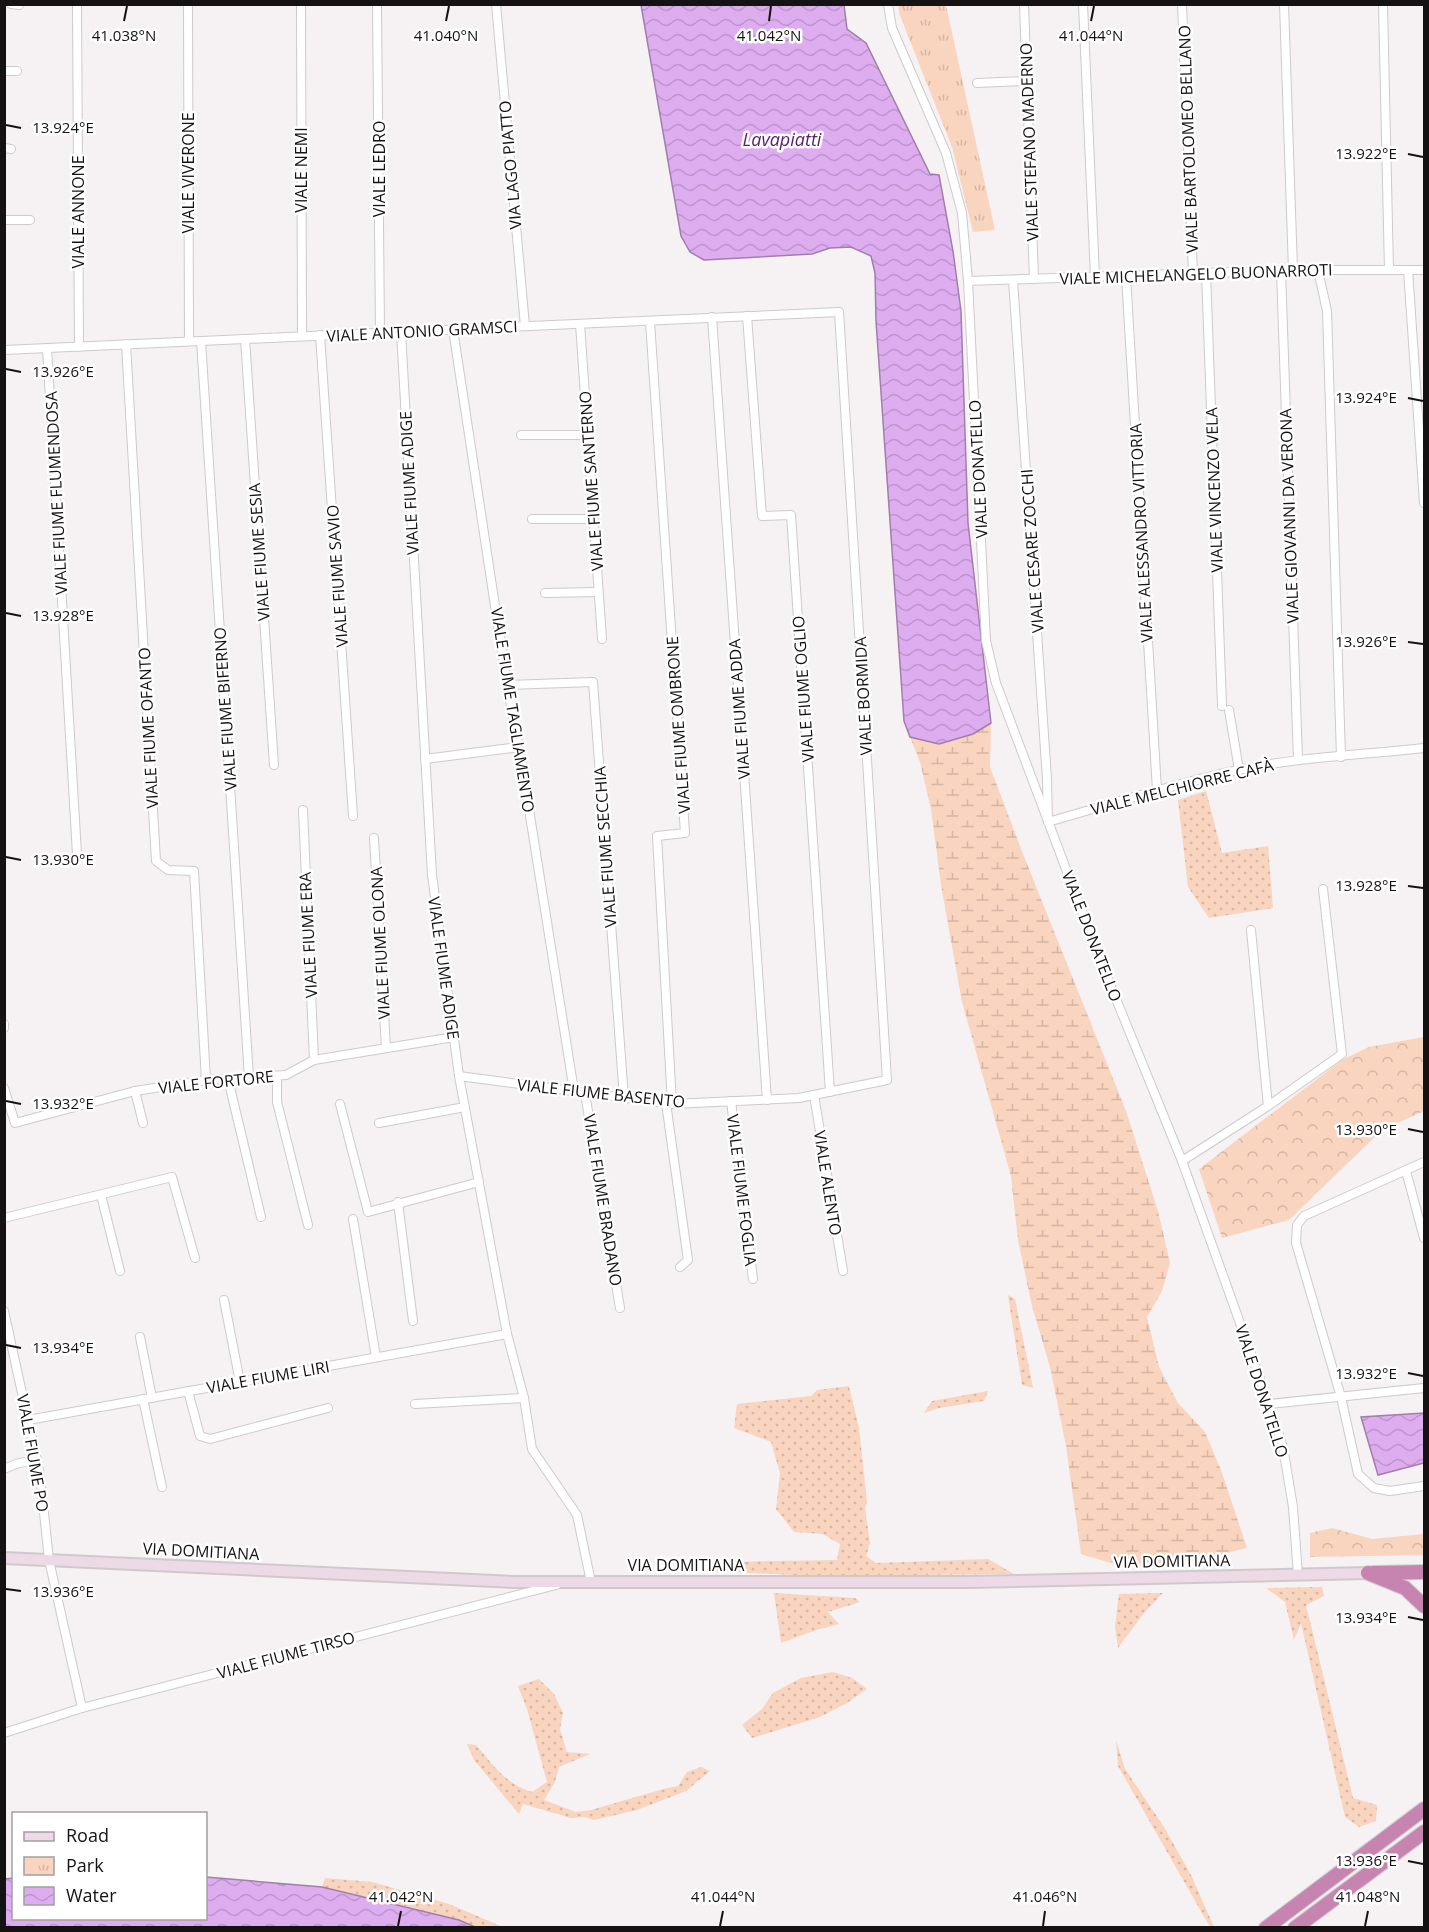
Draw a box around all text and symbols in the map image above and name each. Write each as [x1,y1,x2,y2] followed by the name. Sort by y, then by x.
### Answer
[92,25,156,45] text: 41.038°N
[414,25,478,45] text: 41.040°N
[737,25,801,45] text: 41.042°N
[1059,25,1123,45] text: 41.044°N
[1173,25,1203,253] street label: VIALE BARTOLOMEO BELLANO
[1015,42,1043,242] street label: VIALE STEFANO MADERNO
[493,100,527,230] street label: VIA LAGO PIATTO
[177,112,199,234] street label: VIALE VIVERONE
[32,117,94,137] text: 13.924°E
[368,121,390,217] street label: VIALE LEDRO
[290,127,312,213] street label: VIALE NEMI
[743,127,822,151] water label: Lavapiatti
[1335,143,1397,163] text: 13.922°E
[67,155,89,269] street label: VIALE ANNONE
[1059,258,1333,290] street label: VIALE MICHELANGELO BUONARROTI
[326,315,518,347] street label: VIALE ANTONIO GRAMSCI
[32,361,94,381] text: 13.926°E
[1335,387,1397,407] text: 13.924°E
[40,390,72,595] street label: VIALE FIUME FLUMENDOSA
[574,390,608,572] street label: VIALE FIUME SANTERNO
[963,399,993,539] street label: VIALE DONATELLO
[1200,406,1228,573] street label: VIALE VINCENZO VELA
[1274,407,1304,624] street label: VIALE GIOVANNI DA VERONA
[394,410,424,556] street label: VIALE FIUME ADIGE
[1124,422,1158,643] street label: VIALE ALESSANDRO VITTORIA
[1015,468,1049,634] street label: VIALE CESARE ZOCCHI
[243,481,275,622] street label: VIALE FIUME SESIA
[321,504,353,648] street label: VIALE FIUME SAVIO
[32,605,94,625] text: 13.928°E
[486,606,540,814] street label: VIALE FIUME TAGLIAMENTO
[787,615,819,763] street label: VIALE FIUME OGLIO
[208,627,242,791] street label: VIALE FIUME BIFERNO
[1335,631,1397,651] text: 13.926°E
[849,635,877,756] street label: VIALE BORMIDA
[661,636,695,814] street label: VIALE FIUME OMBRONE
[723,637,755,780] street label: VIALE FIUME ADDA
[133,647,163,809] street label: VIALE FIUME OFANTO
[1088,753,1276,820] street label: VIALE MELCHIORRE CAFÀ
[588,765,622,928] street label: VIALE FIUME SECCHIA
[32,849,94,869] text: 13.930°E
[365,865,395,1020] street label: VIALE FIUME OLONA
[1057,867,1127,1005] street label: VIALE DONATELLO
[294,871,322,999] street label: VIALE FIUME ERA
[1335,875,1397,895] text: 13.928°E
[423,895,465,1041] street label: VIALE FIUME ADIGE
[157,1065,275,1099] street label: VIALE FORTORE
[516,1073,686,1113] street label: VIALE FIUME BASENTO
[32,1093,94,1113] text: 13.932°E
[579,1112,627,1288] street label: VIALE FIUME BRADANO
[722,1113,762,1268] street label: VIALE FIUME FOGLIA
[1335,1119,1397,1139] text: 13.930°E
[809,1129,847,1237] street label: VIALE ALENTO
[1230,1322,1294,1460] street label: VIALE DONATELLO
[32,1337,94,1357] text: 13.934°E
[205,1355,331,1399] street label: VIALE FIUME LIRI
[1335,1363,1397,1383] text: 13.932°E
[12,1392,54,1514] street label: VIALE FIUME PO
[142,1537,261,1565] street label: VIA DOMITIANA
[1113,1549,1231,1573] street label: VIA DOMITIANA
[628,1554,745,1576] street label: VIA DOMITIANA
[32,1581,94,1601] text: 13.936°E
[1335,1607,1397,1627] text: 13.934°E
[215,1626,357,1684] street label: VIALE FIUME TIRSO
[12,1812,207,1920] legend
[66,1823,109,1847] text: Road
[1335,1850,1397,1870] text: 13.936°E
[66,1853,104,1877] text: Park
[66,1883,117,1907] text: Water
[369,1886,433,1906] text: 41.042°N
[691,1886,755,1906] text: 41.044°N
[1013,1886,1077,1906] text: 41.046°N
[1336,1886,1400,1906] text: 41.048°N

